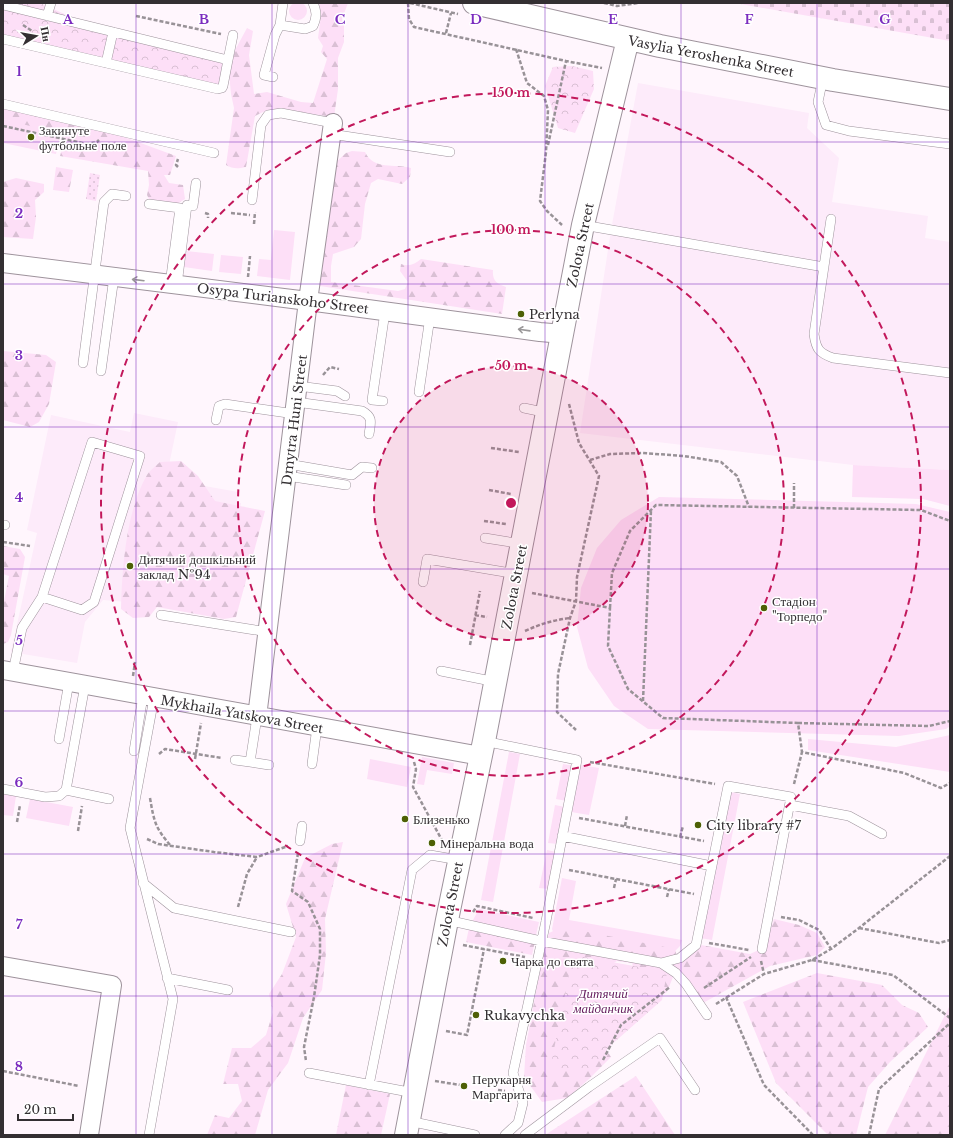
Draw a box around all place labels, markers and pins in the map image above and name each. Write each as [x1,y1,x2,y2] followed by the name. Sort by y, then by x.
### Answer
[39,122,127,154] place label: Закинуте футбольне поле
[26,132,36,142] marker: Закинуте футбольне поле
[529,306,581,323] place label: Perlyna
[516,309,526,319] marker: Perlyna
[504,496,518,510] centre of rings
[138,551,256,583] place label: Дитячий дошкільний заклад №94
[125,561,135,571] marker: Дитячий дошкільний заклад №94
[772,593,827,625] place label: Стадіон "Торпедо"
[759,603,769,613] marker: Стадіон "Торпедо"
[413,811,470,828] place label: Близенько
[400,814,410,824] marker: Близенько
[706,817,801,834] place label: City library #7
[693,820,703,830] marker: City library #7
[440,835,534,852] place label: Мінеральна вода
[427,838,437,848] marker: Мінеральна вода
[511,953,594,970] place label: Чарка до свята
[498,956,508,966] marker: Чарка до свята
[484,1007,566,1024] place label: Rukavychka
[471,1010,481,1020] marker: Rukavychka
[472,1071,532,1103] place label: Перукарня Маргарита
[459,1081,469,1091] marker: Перукарня Маргарита

